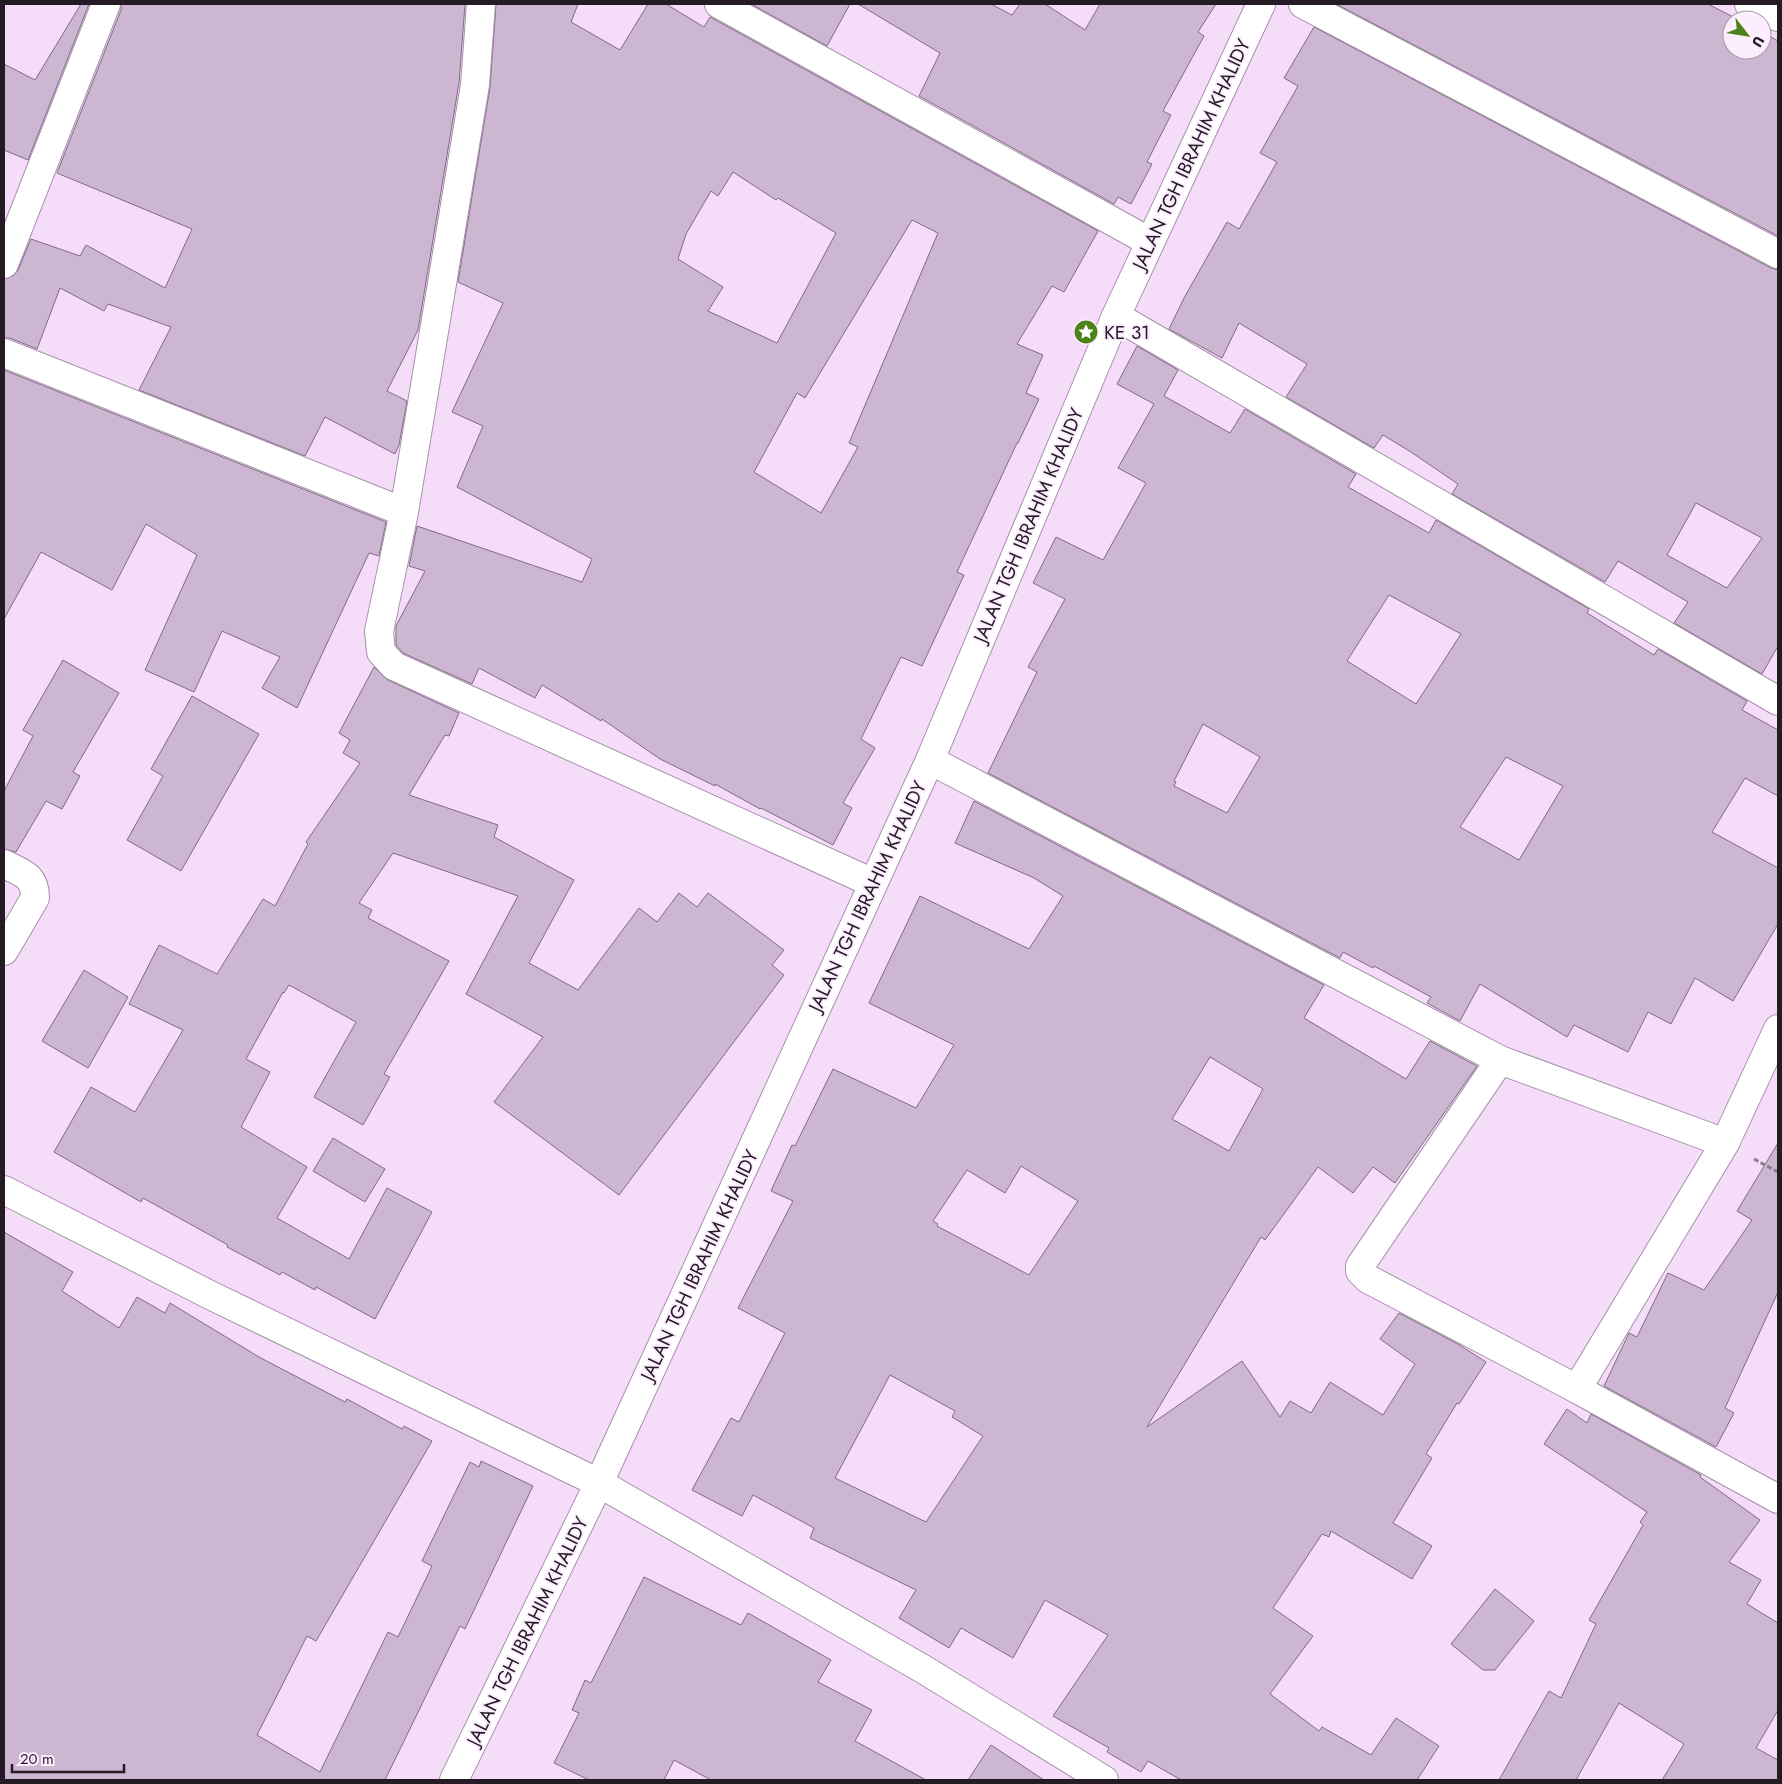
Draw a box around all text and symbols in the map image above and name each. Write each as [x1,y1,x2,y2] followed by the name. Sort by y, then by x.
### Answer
[1722,10,1772,60] north arrow
[1747,32,1769,51] text: U
[1125,34,1257,277] street label: JALAN TGH IBRAHIM KHALIDY
[1073,319,1099,345] place icon: KE 31
[1104,319,1150,346] place label: KE 31
[966,404,1090,649] street label: JALAN TGH IBRAHIM KHALIDY
[801,776,933,1019] street label: JALAN TGH IBRAHIM KHALIDY
[633,1145,765,1388] street label: JALAN TGH IBRAHIM KHALIDY
[459,1512,595,1753] street label: JALAN TGH IBRAHIM KHALIDY
[12,1742,125,1774] scale bar
[20,1748,54,1770] text: 20 m

